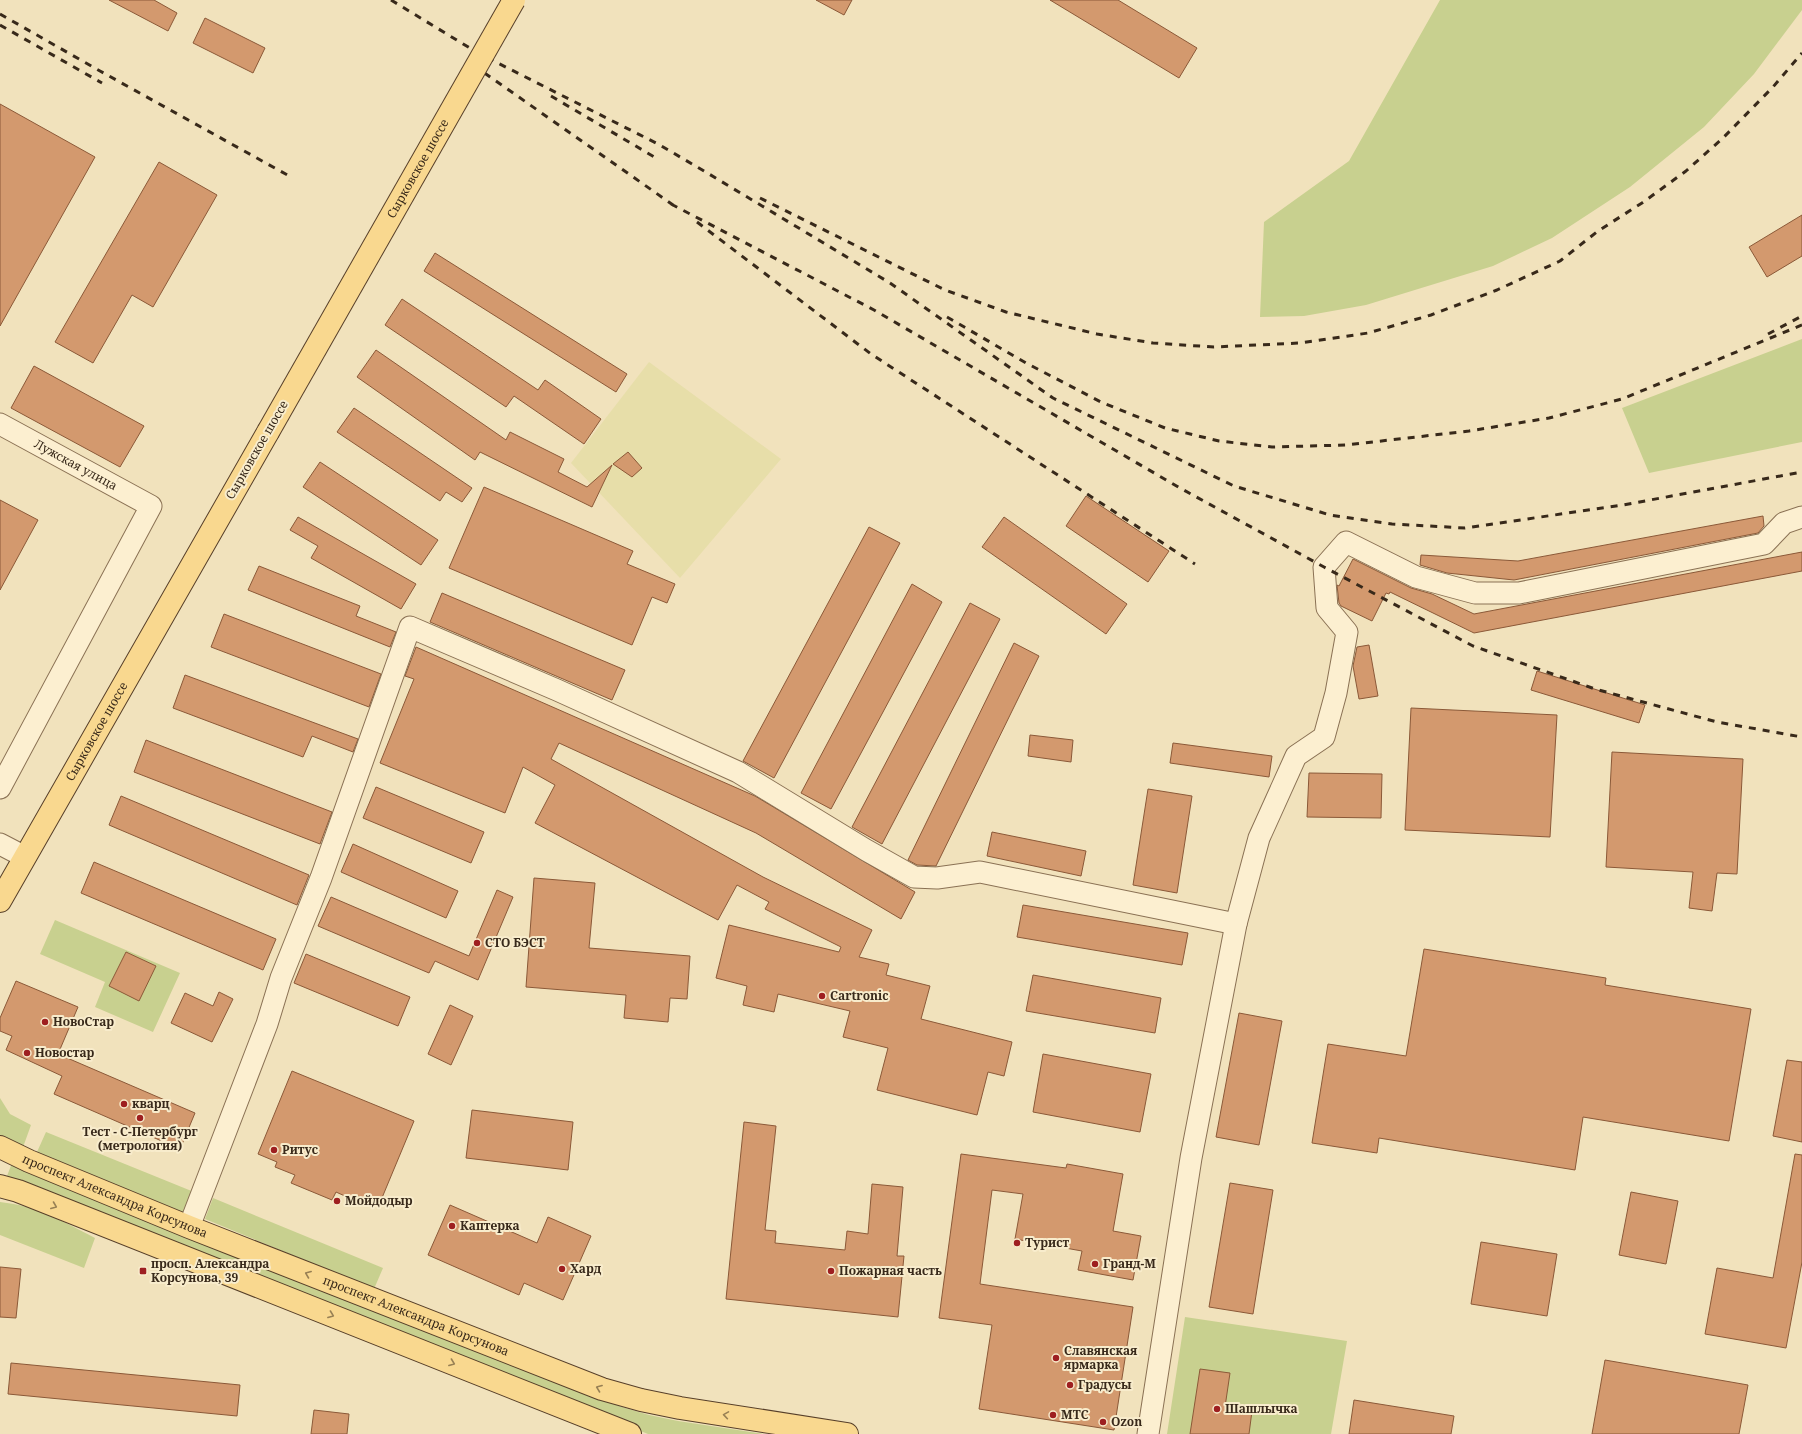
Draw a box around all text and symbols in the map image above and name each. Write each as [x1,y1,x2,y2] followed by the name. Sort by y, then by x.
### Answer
[383,116,452,221] street label: Сырковское шоссе
[221,397,292,502] street label: Сырковское шоссе
[31,435,121,494] street label: Лужская улица
[61,679,131,784] street label: Сырковское шоссе
[485,934,545,951] place label: СТО БЭСТ
[472,938,482,948] marker: СТО БЭСТ
[830,987,889,1004] place label: Cartronic
[817,991,827,1001] marker: Cartronic
[53,1013,114,1030] place label: НовоСтар
[40,1017,50,1027] marker: НовоСтар
[35,1044,95,1061] place label: Новостар
[22,1048,32,1058] marker: Новостар
[132,1095,170,1112] place label: кварц
[119,1099,129,1109] marker: кварц
[135,1113,145,1123] marker: Тест - С-Петербург (метрология)
[82,1123,198,1154] place label: Тест - С-Петербург (метрология)
[282,1141,318,1158] place label: Ритус
[269,1145,279,1155] marker: Ритус
[20,1150,210,1241] street label: проспект Александра Корсунова
[345,1192,413,1209] place label: Мойдодыр
[332,1196,342,1206] marker: Мойдодыр
[51,1201,58,1209] one-way arrow
[460,1217,520,1234] place label: Каптерка
[447,1221,457,1231] marker: Каптерка
[1025,1234,1070,1251] place label: Турист
[1012,1238,1022,1248] marker: Турист
[151,1255,269,1286] place label: просп. Александра Корсунова, 39
[1103,1255,1156,1272] place label: Гранд-М
[1090,1259,1100,1269] marker: Гранд-М
[570,1260,602,1277] place label: Хард
[839,1262,942,1279] place label: Пожарная часть
[557,1264,567,1274] marker: Хард
[138,1266,148,1276] marker: просп. Александра Корсунова, 39
[826,1266,836,1276] marker: Пожарная часть
[305,1270,312,1278] one-way arrow
[320,1271,512,1360] street label: проспект Александра Корсунова
[328,1311,335,1319] one-way arrow
[1064,1342,1138,1373] place label: Славянская ярмарка
[1051,1353,1061,1363] marker: Славянская ярмарка
[449,1358,456,1366] one-way arrow
[1078,1376,1132,1393] place label: Градусы
[1065,1380,1075,1390] marker: Градусы
[595,1384,602,1392] one-way arrow
[1225,1400,1298,1417] place label: Шашлычка
[1212,1404,1222,1414] marker: Шашлычка
[1061,1406,1089,1423] place label: МТС
[1048,1410,1058,1420] marker: МТС
[722,1411,729,1420] one-way arrow
[1111,1413,1142,1430] place label: Ozon
[1098,1417,1108,1427] marker: Ozon

